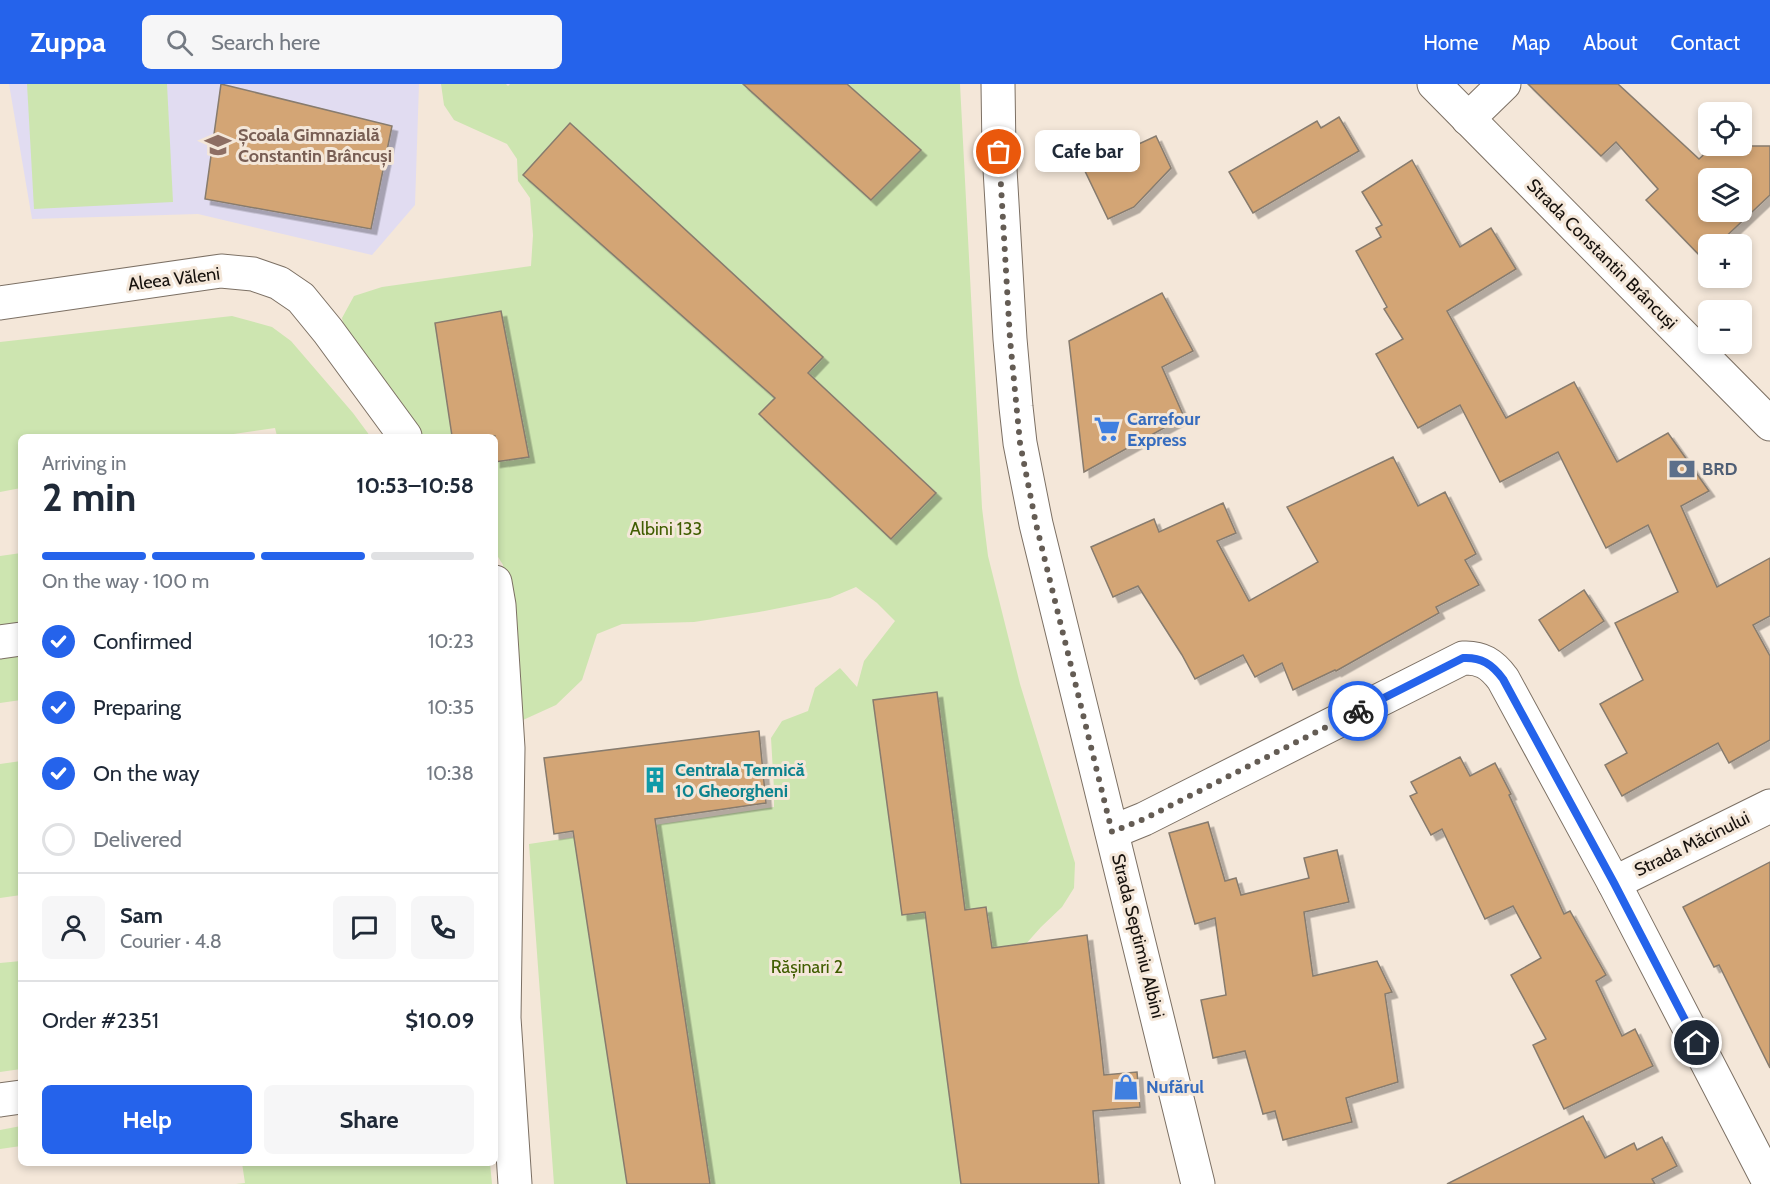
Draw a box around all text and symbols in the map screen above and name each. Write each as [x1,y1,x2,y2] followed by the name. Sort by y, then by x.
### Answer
[142,15,562,69] search box
[30,25,106,59] text: Zuppa
[163,26,196,59] icon: search
[211,29,320,56] text: Search here
[1423,30,1479,55] text: Home
[1512,30,1550,55] text: Map
[1583,30,1637,55] text: About
[1670,30,1740,55] text: Contact
[1698,102,1752,354] map controls
[1698,102,1752,156] button: locate
[238,124,392,168] place label: Școala Gimnazială Constantin Brâncuși
[973,126,1024,177] pin
[203,130,233,160] school or university icon: Școala Gimnazială Constantin Brâncuși
[1035,131,1140,173] callout: Cafe bar
[982,135,1015,168] icon: bag
[1052,139,1123,163] text: Cafe bar
[1698,168,1752,222] button: layers
[1521,174,1682,335] street label: Strada Constantin Brâncuși
[1698,234,1752,288] button: +
[127,262,221,296] street label: Aleea Văleni
[1698,300,1752,354] button: −
[1127,408,1200,451] place label: Carrefour Express
[1092,414,1122,444] supermarket icon: Carrefour Express
[42,451,126,475] text: Arriving in
[1667,454,1697,484] bank icon: BRD
[1702,458,1738,480] place label: BRD
[356,472,474,499] text: 10:53–10:58
[42,473,136,521] text: 2 min
[630,518,702,540] park label: Albini 133
[42,569,209,593] text: On the way · 100 m
[42,625,75,658] icon: check
[93,628,192,655] text: Confirmed
[428,629,474,653] text: 10:23
[1328,681,1388,741] courier
[42,691,75,724] icon: check
[93,694,181,721] text: Preparing
[428,695,474,719] text: 10:35
[1342,695,1375,728] icon: bike
[42,757,75,790] icon: check
[675,759,805,802] place label: Centrala Termică 10 Gheorgheni
[93,760,200,787] text: On the way
[426,761,474,785] text: 10:38
[640,765,670,795] building icon: Centrala Termică 10 Gheorgheni
[1631,807,1753,881] street label: Strada Măcinului
[93,826,182,853] text: Delivered
[1107,852,1169,1020] street label: Strada Septimiu Albini
[42,896,105,959] button: person
[333,896,396,959] button: chat
[411,896,474,959] button: phone
[120,902,163,929] text: Sam
[120,929,222,953] text: Courier · 4.8
[771,956,843,979] park label: Rășinari 2
[42,1007,159,1034] text: Order #2351
[405,1007,474,1034] text: $10.09
[1671,1017,1722,1068] pin
[1680,1026,1713,1059] icon: home
[1111,1072,1141,1102] shop icon: Nufărul
[1146,1076,1204,1098] place label: Nufărul
[42,1085,252,1154] button: Help
[264,1085,474,1154] button: Share

